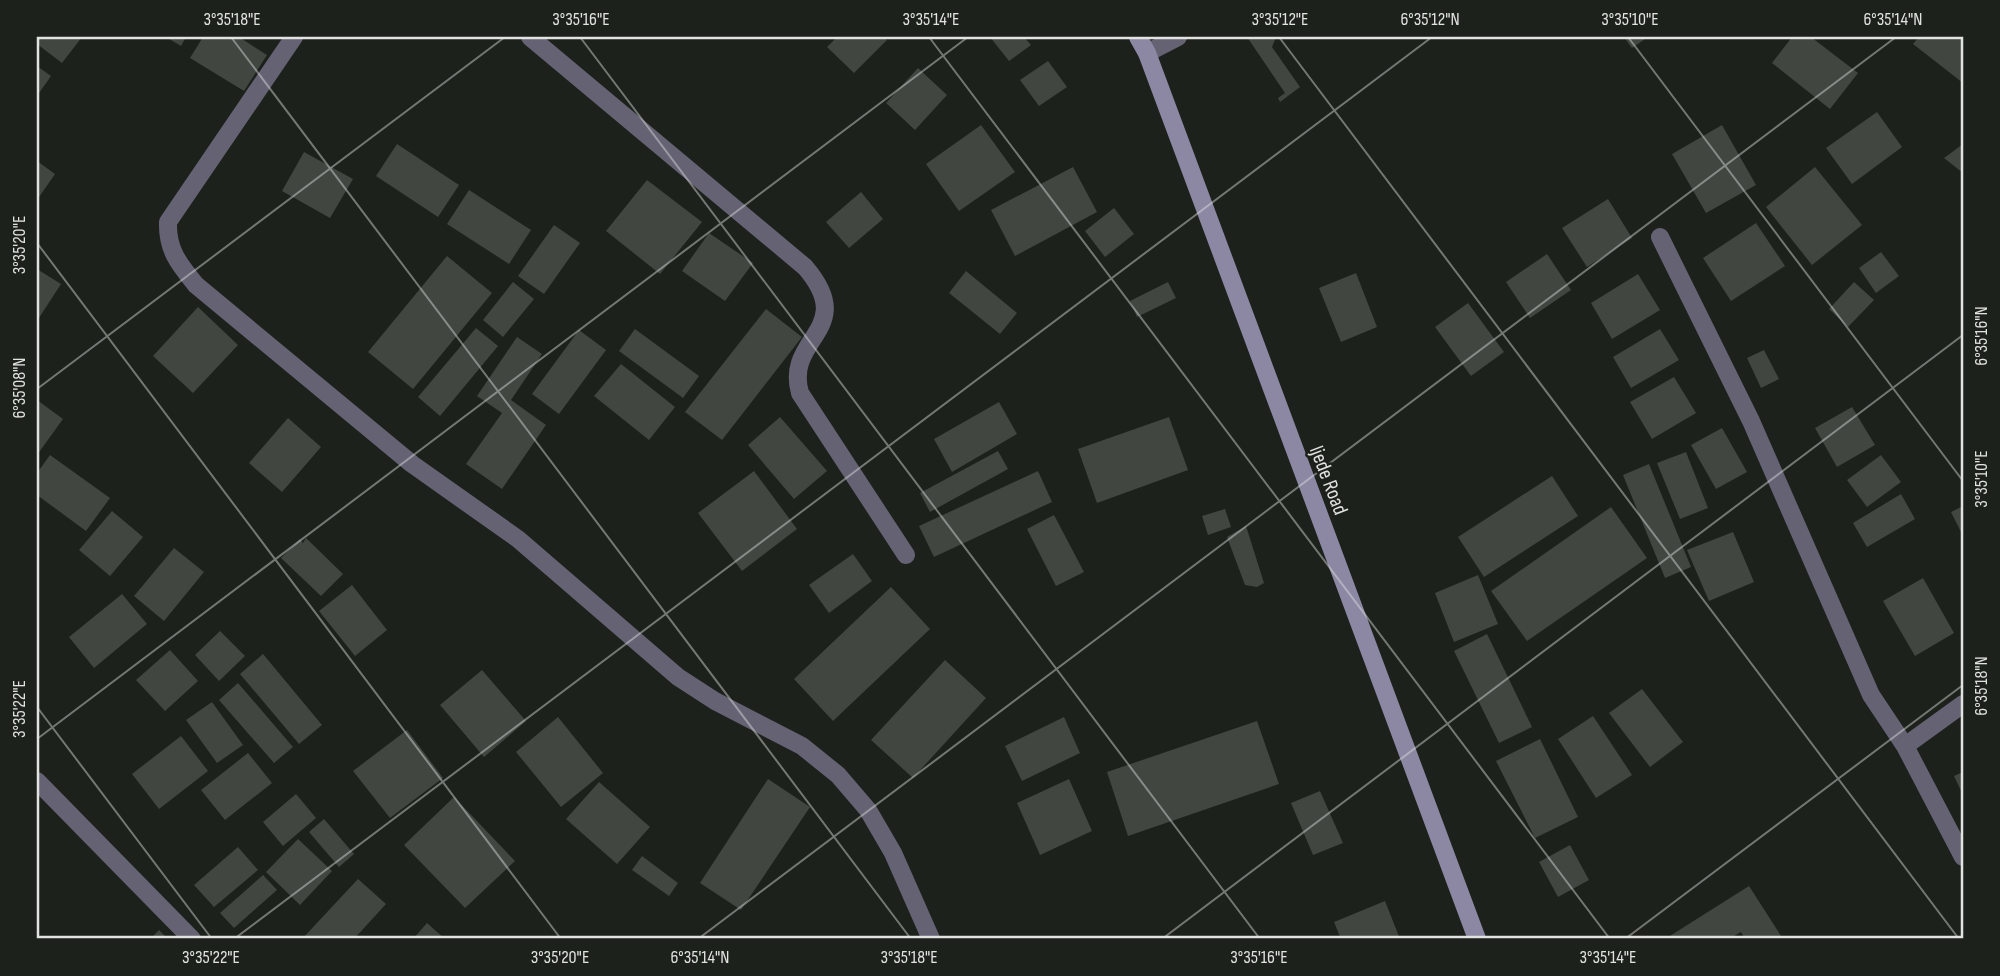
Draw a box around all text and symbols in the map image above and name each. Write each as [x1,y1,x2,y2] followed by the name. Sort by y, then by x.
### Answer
[203,9,261,30] text: 3°35'18"E
[552,9,610,30] text: 3°35'16"E
[903,9,960,30] text: 3°35'14"E
[1251,9,1309,30] text: 3°35'12"E
[1400,9,1460,30] text: 6°35'12"N
[1601,9,1659,30] text: 3°35'10"E
[1863,9,1923,30] text: 6°35'14"N
[9,216,30,274] text: 3°35'20"E
[1971,306,1992,366] text: 6°35'16"N
[9,357,30,419] text: 6°35'08"N
[1304,442,1353,518] street label: Ijede Road
[1971,450,1992,508] text: 3°35'10"E
[1971,656,1992,716] text: 6°35'18"N
[9,680,30,738] text: 3°35'22"E
[182,947,240,968] text: 3°35'22"E
[531,947,589,968] text: 3°35'20"E
[670,947,730,968] text: 6°35'14"N
[880,947,938,968] text: 3°35'18"E
[1230,947,1288,968] text: 3°35'16"E
[1580,947,1637,968] text: 3°35'14"E

